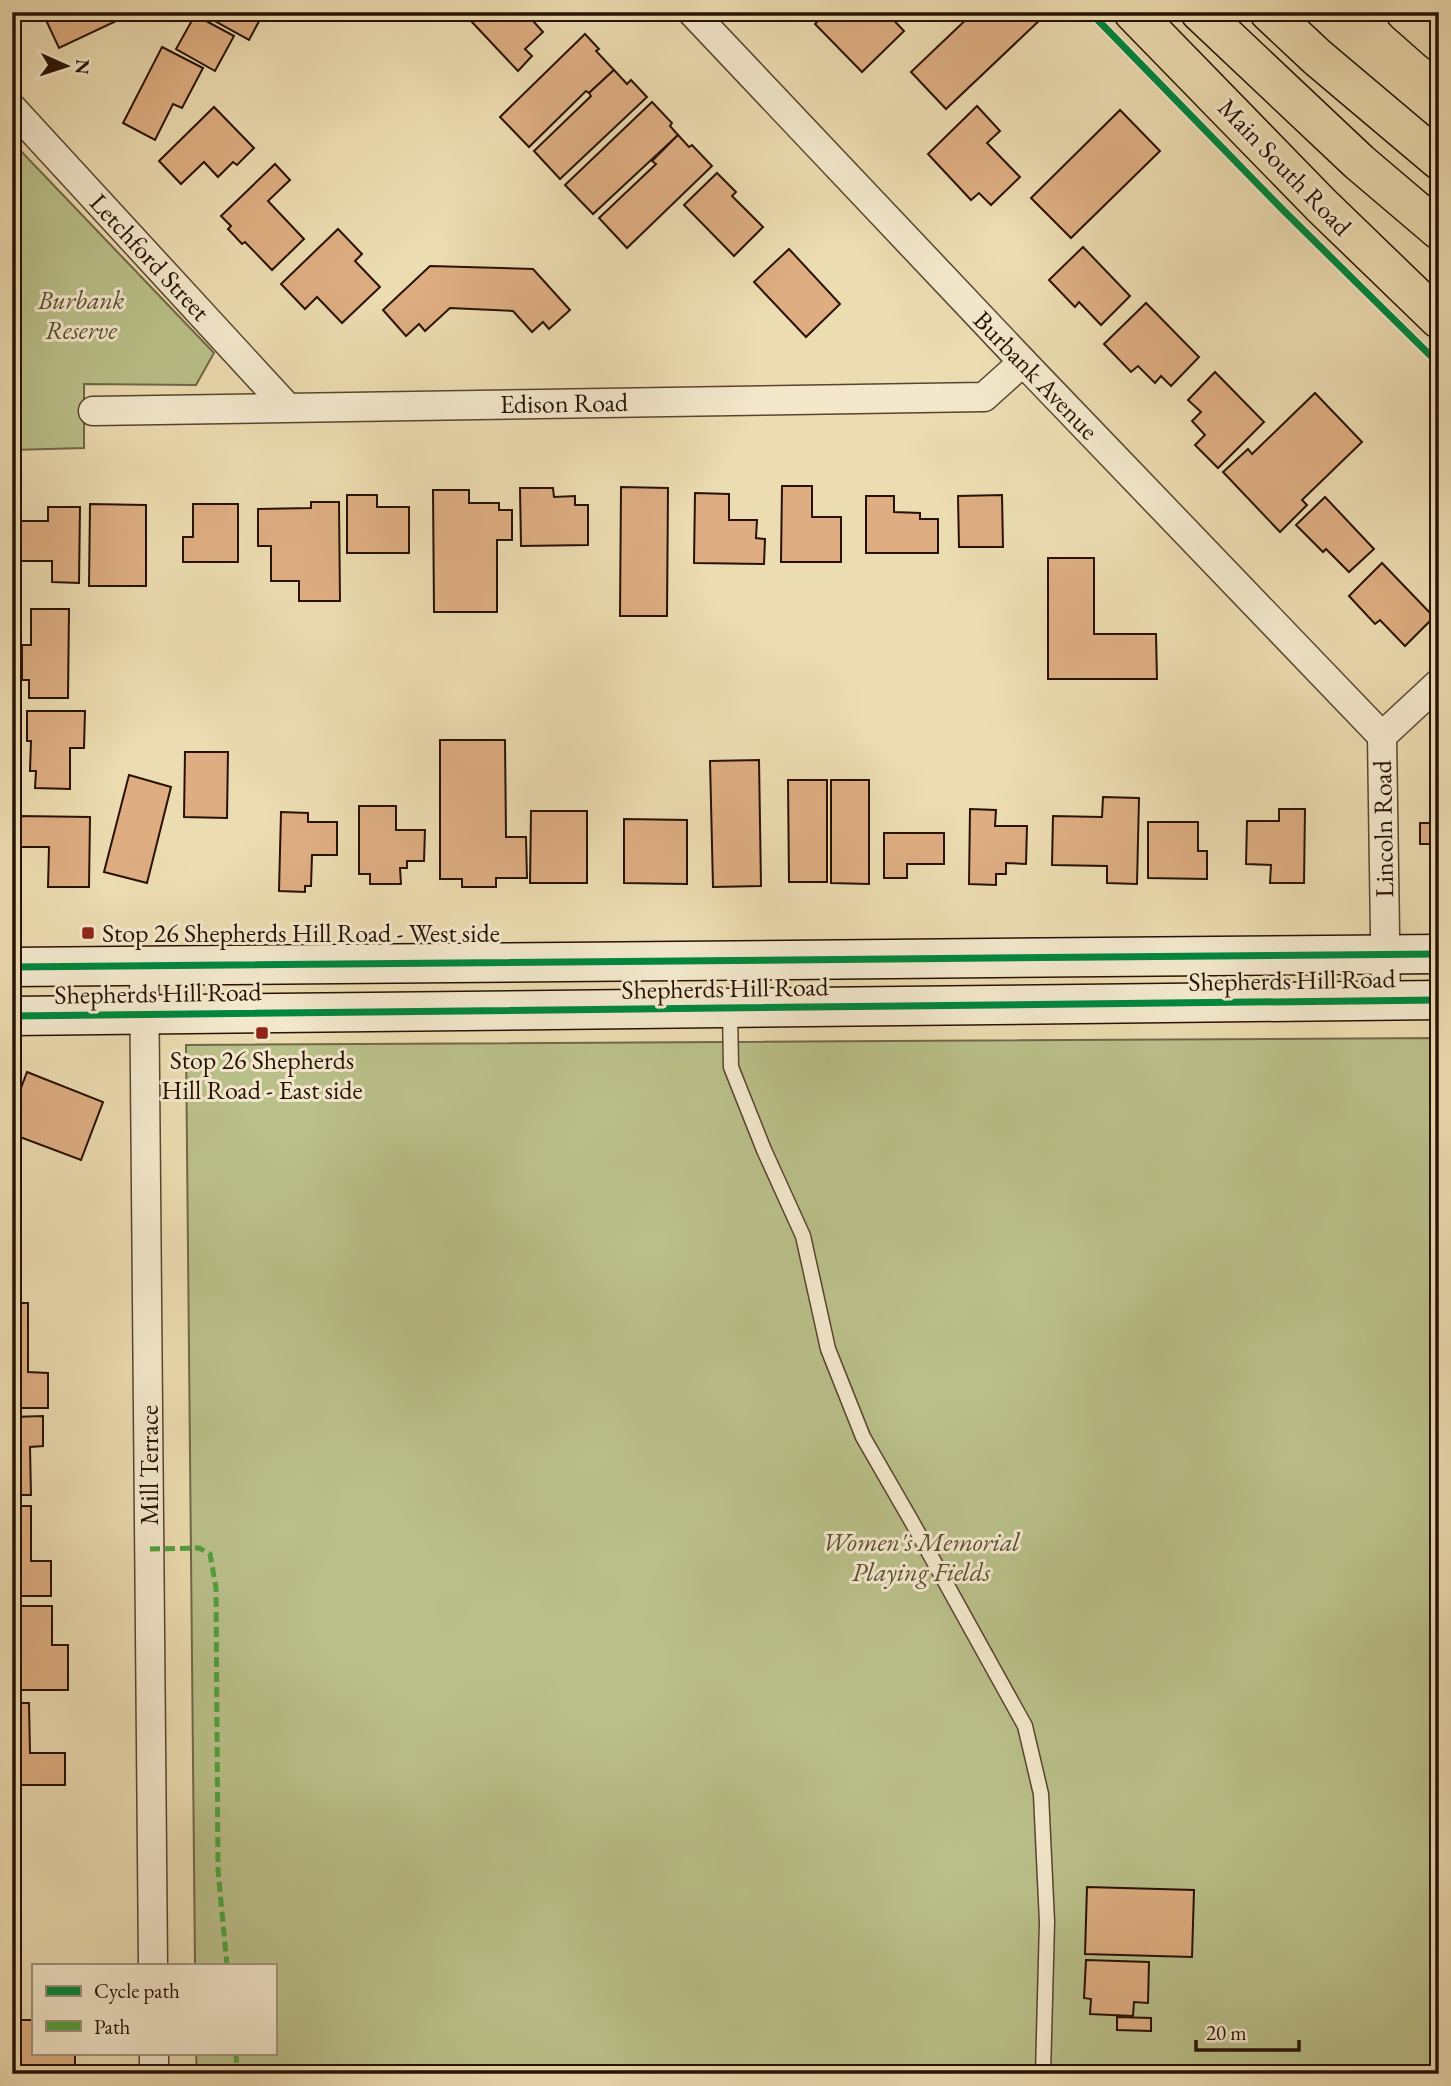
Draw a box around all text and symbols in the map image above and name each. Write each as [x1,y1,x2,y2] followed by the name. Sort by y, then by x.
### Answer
[32,32,102,102] north arrow
[70,59,95,76] text: N
[1211,91,1360,244] street label: Main South Road
[82,186,218,328] street label: Letchford Street
[37,283,124,347] park label: Burbank Reserve
[966,303,1106,447] street label: Burbank Avenue
[500,385,629,421] street label: Edison Road
[1365,759,1401,898] street label: Lincoln Road
[102,916,500,950] place label: Stop 26 Shepherds Hill Road - West side
[80,925,96,941] marker: Stop 26 Shepherds Hill Road - West side
[1188,961,1397,999] street label: Shepherds Hill Road
[621,969,830,1007] street label: Shepherds Hill Road
[54,974,263,1012] street label: Shepherds Hill Road
[254,1025,270,1041] marker: Stop 26 Shepherds Hill Road - East side
[161,1043,363,1107] place label: Stop 26 Shepherds Hill Road - East side
[132,1405,166,1525] street label: Mill Terrace
[822,1525,1020,1589] park label: Women's Memorial Playing Fields
[32,1964,276,2054] legend
[94,1977,180,2004] text: Cycle path
[1196,2009,1299,2053] scale bar
[94,2013,131,2040] text: Path
[1206,2019,1247,2046] text: 20 m

